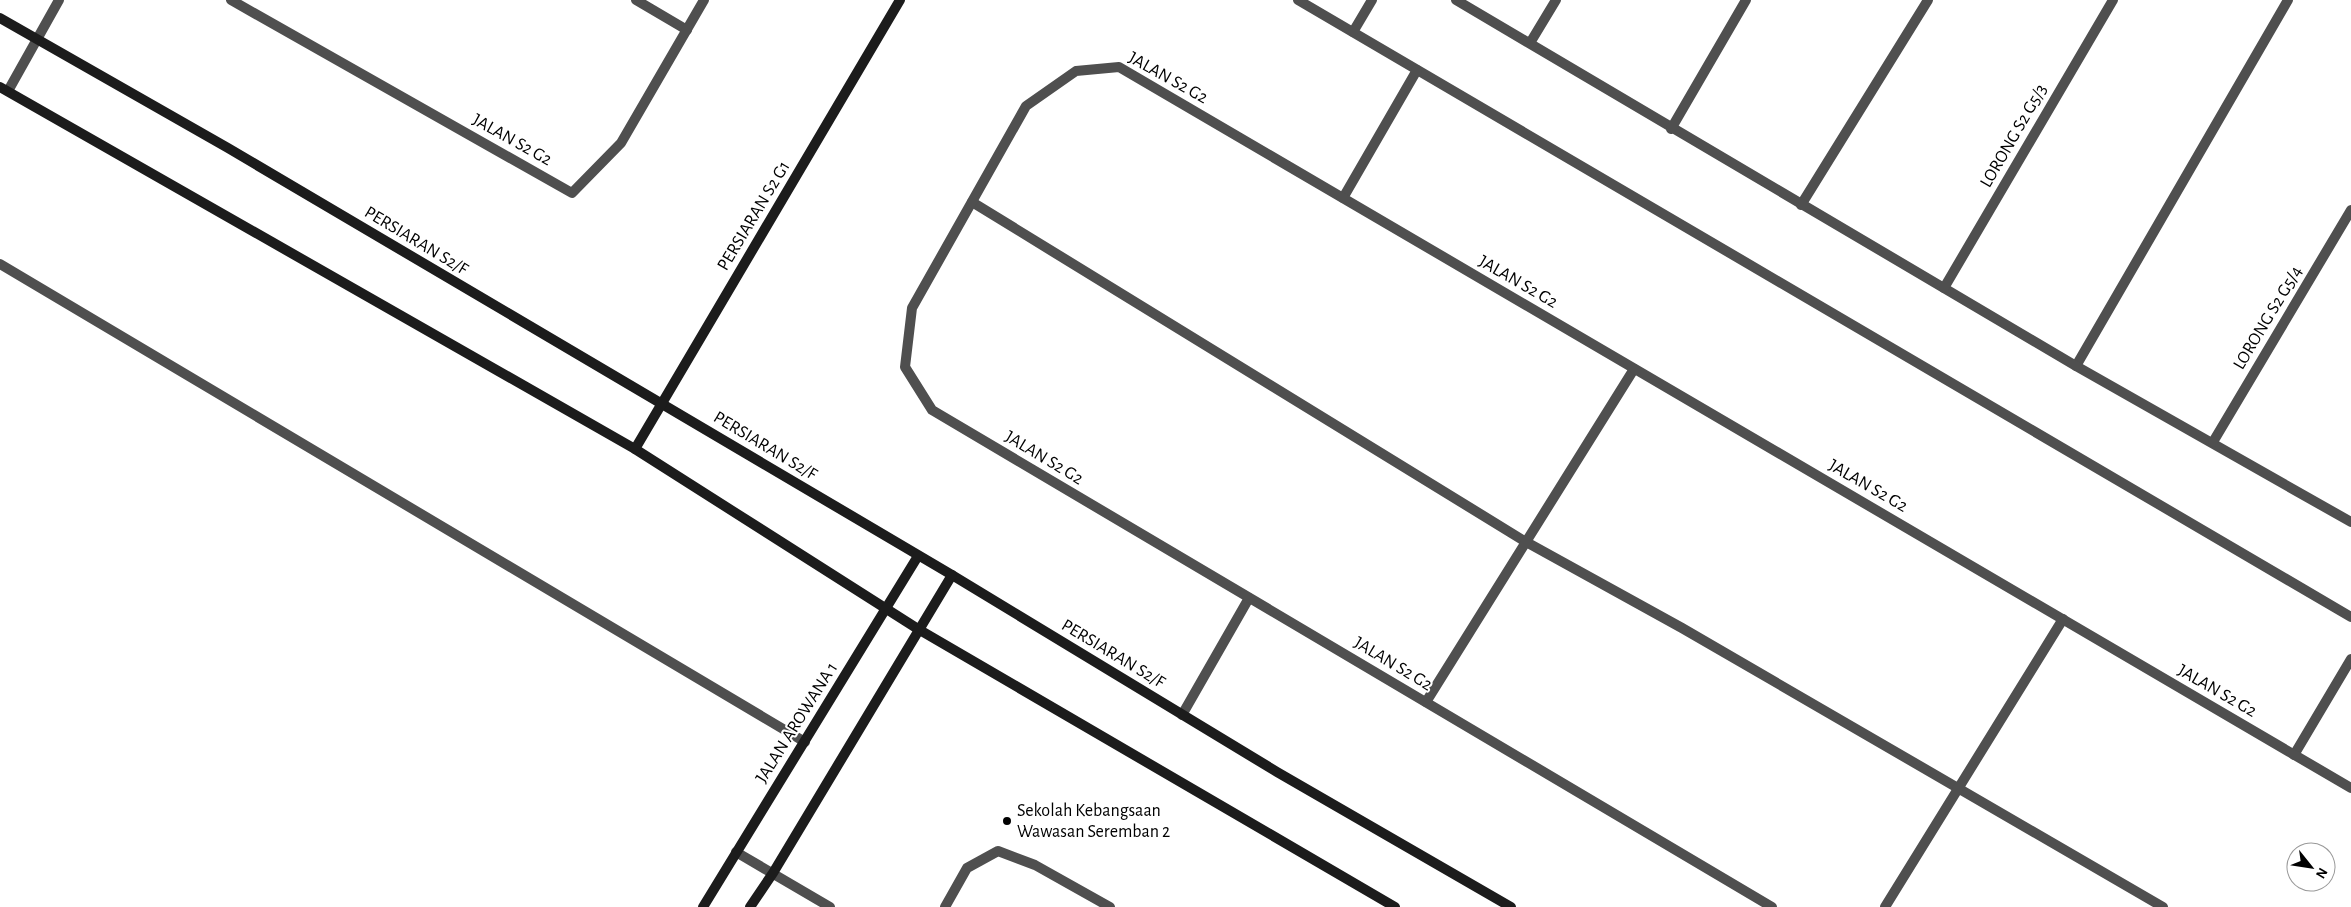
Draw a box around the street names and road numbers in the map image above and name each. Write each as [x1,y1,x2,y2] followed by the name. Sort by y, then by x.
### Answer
[1125,49,1211,107] street label: JALAN S2 G2
[1977,81,2051,191] street label: LORONG S2 G5/3
[469,111,555,169] street label: JALAN S2 G2
[714,158,794,274] street label: PERSIARAN S2 G1
[361,203,471,279] street label: PERSIARAN S2/F
[1475,252,1561,312] street label: JALAN S2 G2
[2230,263,2306,373] street label: LORONG S2 G5/4
[710,408,820,484] street label: PERSIARAN S2/F
[1002,428,1086,488] street label: JALAN S2 G2
[1825,456,1911,516] street label: JALAN S2 G2
[1058,616,1168,692] street label: PERSIARAN S2/F
[1351,634,1435,694] street label: JALAN S2 G2
[753,660,841,786] street label: JALAN AROWANA 1
[2174,661,2260,721] street label: JALAN S2 G2

